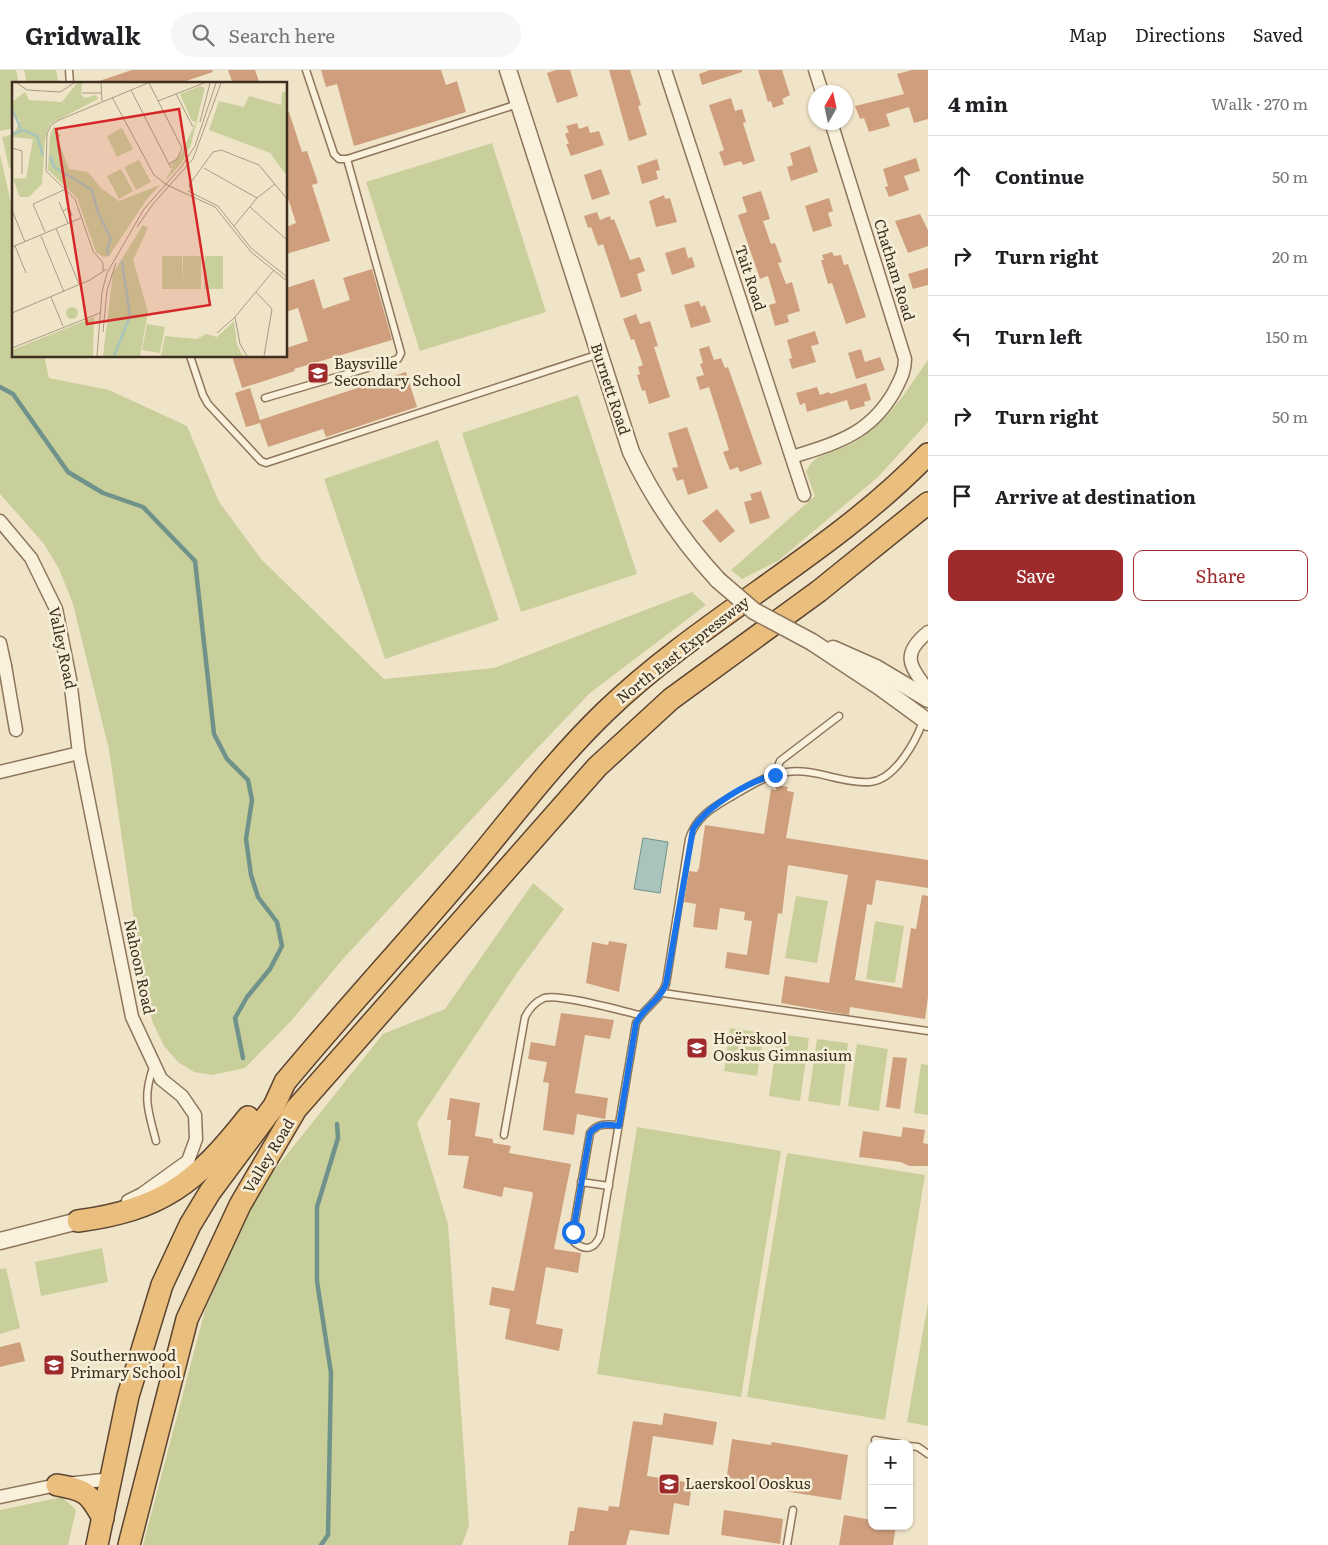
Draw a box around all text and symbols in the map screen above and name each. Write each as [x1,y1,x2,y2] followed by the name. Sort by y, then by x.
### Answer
[171,12,521,57] search box
[25,17,141,52] text: Gridwalk
[189,21,217,49] icon: search
[229,21,335,49] text: Search here
[1069,21,1107,48] text: Map
[1135,21,1225,48] text: Directions
[1253,21,1303,48] text: Saved
[12,82,288,358] inset map
[808,85,853,130] north arrow
[948,87,1008,118] text: 4 min
[1211,91,1308,115] text: Walk · 270 m
[948,162,976,190] icon: ahead
[995,162,1084,190] text: Continue
[1272,164,1308,188] text: 50 m
[869,216,922,324] street label: Chatham Road
[730,242,773,313] street label: Tait Road
[948,242,976,270] icon: right
[995,242,1099,270] text: Turn right
[1272,244,1308,268] text: 20 m
[948,322,976,350] icon: left
[995,322,1082,350] text: Turn left
[1265,324,1308,348] text: 150 m
[586,340,637,437] street label: Burnett Road
[334,351,461,391] place label: Baysville Secondary School
[306,361,330,385] school or university icon: Baysville Secondary School
[948,402,976,430] icon: right
[995,402,1099,430] text: Turn right
[1272,404,1308,428] text: 50 m
[948,482,976,510] icon: arrive
[995,482,1196,510] text: Arrive at destination
[948,550,1123,601] button: Save
[1133,550,1308,601] button: Share
[611,589,754,708] street label: North East Expressway
[44,604,83,691] street label: Valley Road
[764,764,787,787] route end
[119,917,162,1016] street label: Nahoon Road
[713,1026,853,1066] place label: Hoërskool Ooskus Gimnasium
[685,1036,709,1060] school or university icon: Hoërskool Ooskus Gimnasium
[236,1113,299,1197] street label: Valley Road
[562,1221,585,1244] route start
[70,1343,181,1383] place label: Southernwood Primary School
[42,1353,66,1377] school or university icon: Southernwood Primary School
[868,1440,913,1530] map controls
[868,1440,913,1485] button: +
[685,1471,811,1494] place label: Laerskool Ooskus
[657,1472,681,1496] school or university icon: Laerskool Ooskus
[868,1485,913,1530] button: −

